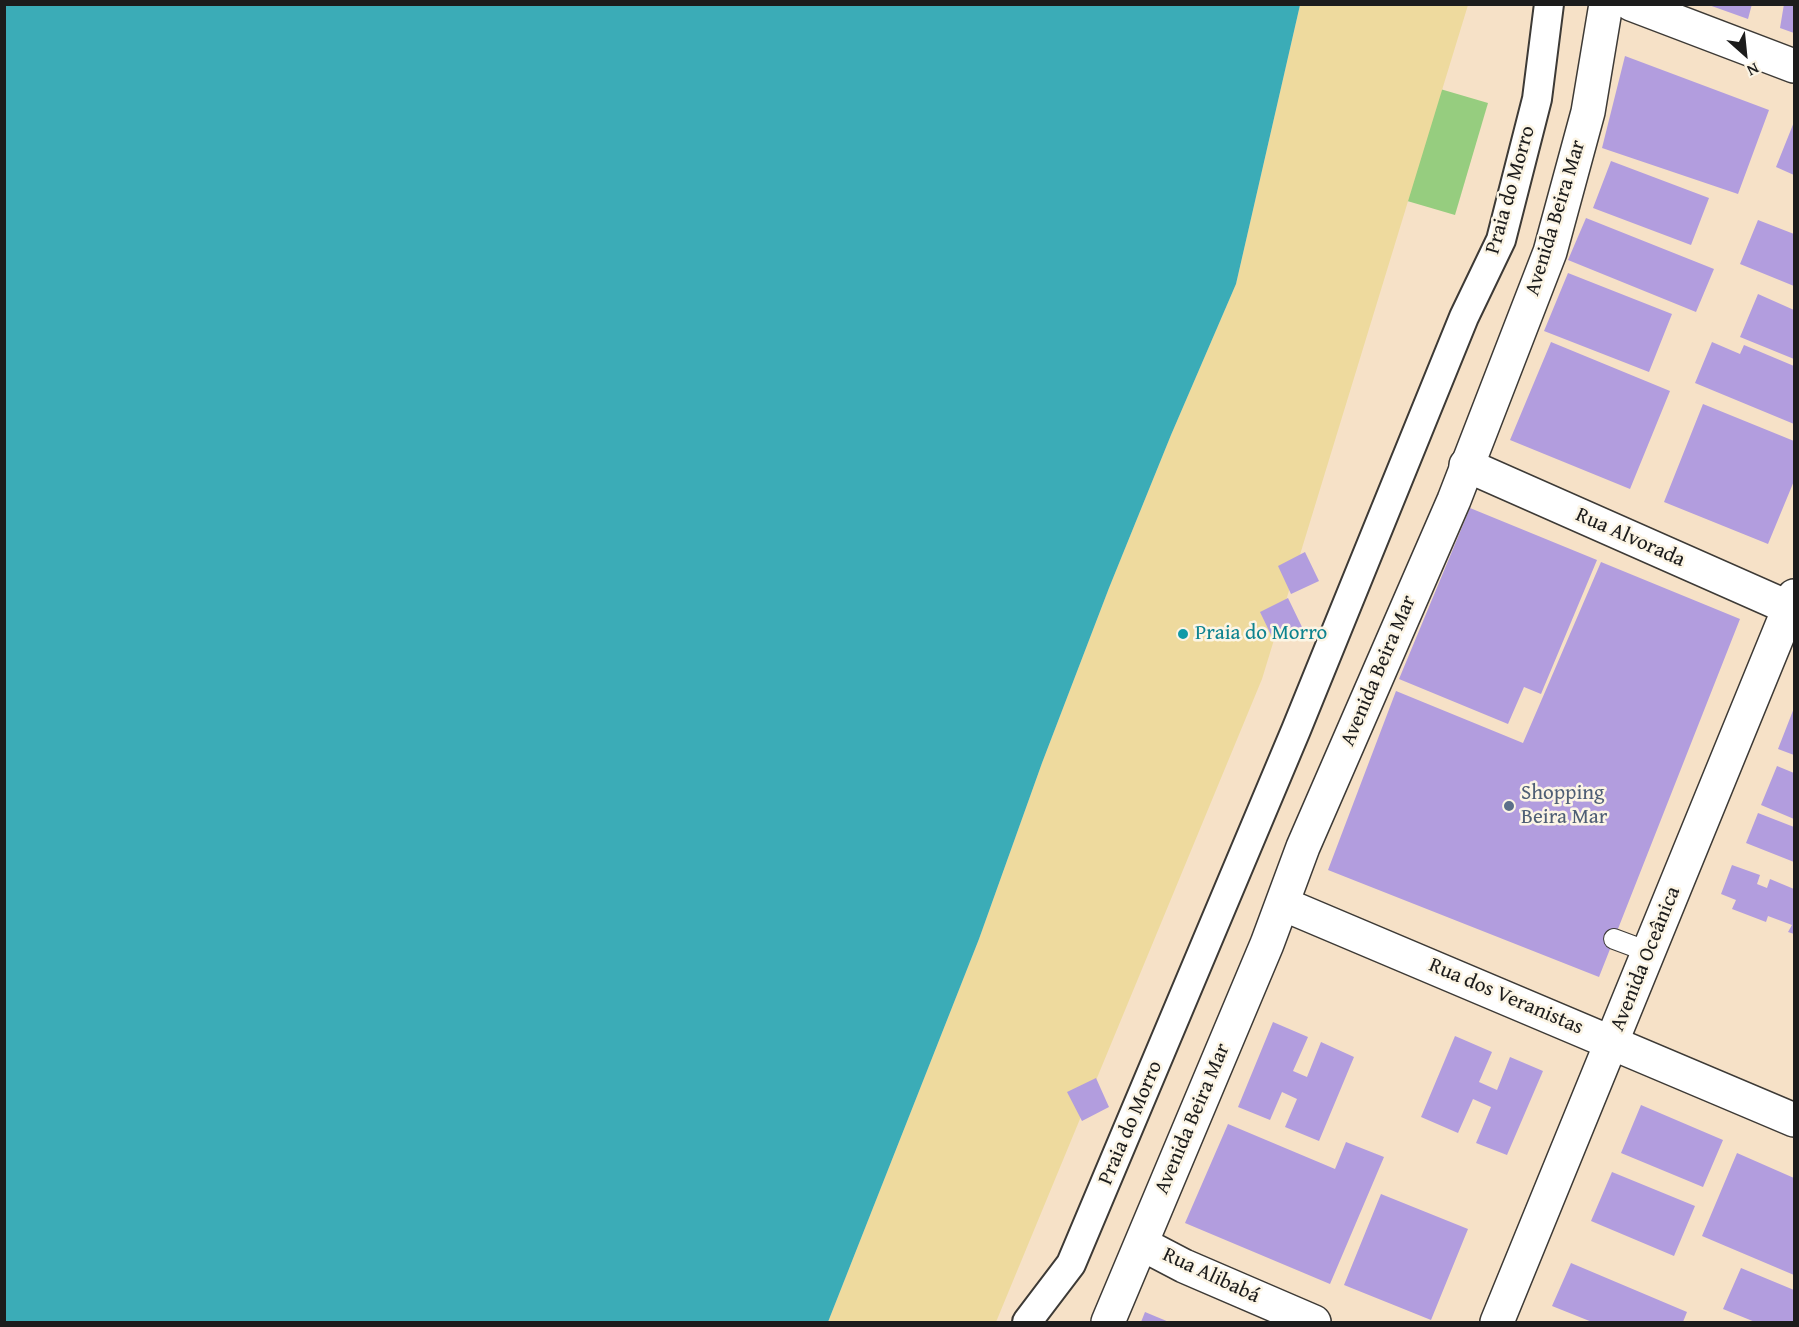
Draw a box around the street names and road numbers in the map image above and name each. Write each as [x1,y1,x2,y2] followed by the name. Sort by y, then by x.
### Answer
[1481,123,1541,257] street label: Praia do Morro
[1520,137,1592,299] street label: Avenida Beira Mar
[1571,503,1689,573] street label: Rua Alvorada
[1336,592,1422,750] street label: Avenida Beira Mar
[1606,883,1686,1035] street label: Avenida Oceânica
[1425,953,1587,1041] street label: Rua dos Veranistas
[1150,1040,1236,1198] street label: Avenida Beira Mar
[1094,1057,1168,1189] street label: Praia do Morro
[1158,1243,1264,1309] street label: Rua Alibabá

